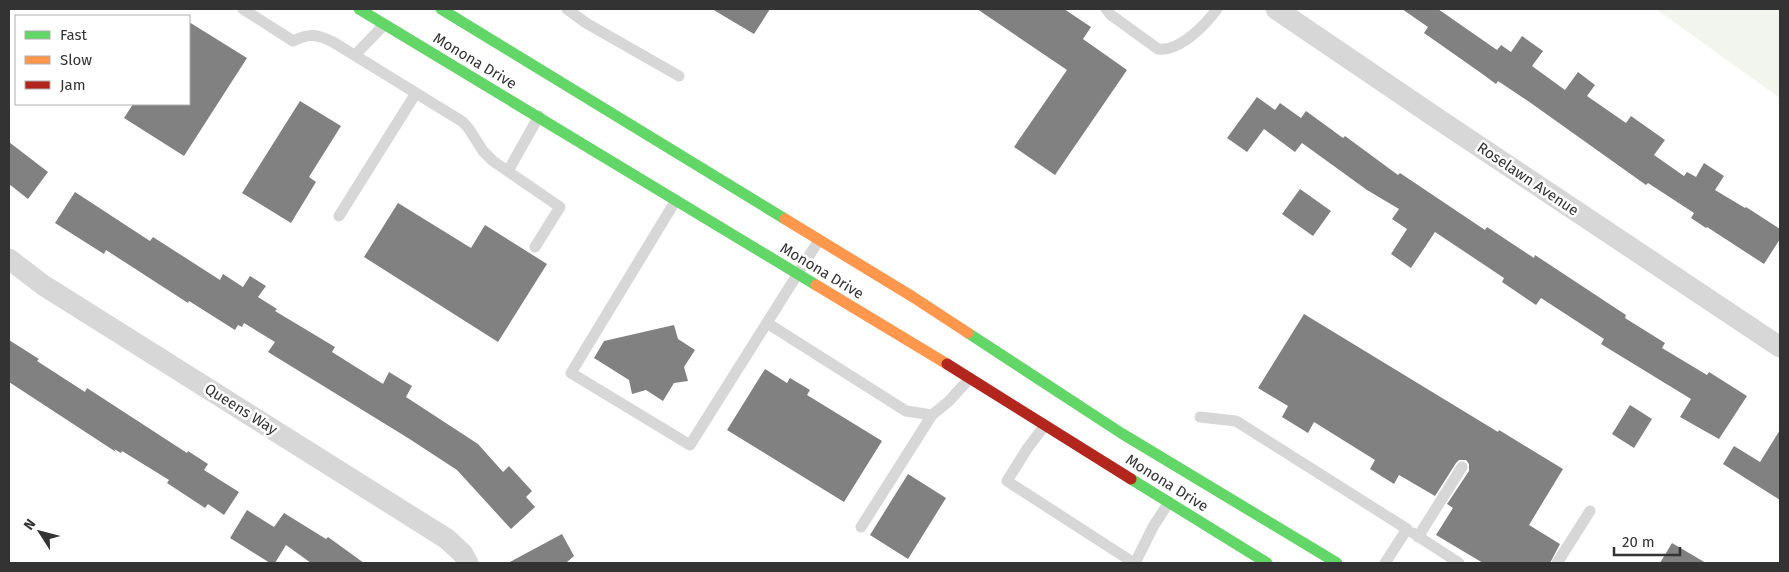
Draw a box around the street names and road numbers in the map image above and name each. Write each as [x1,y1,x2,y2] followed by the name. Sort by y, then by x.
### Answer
[430,29,520,93] street label: Monona Drive
[1474,138,1582,220] street label: Roselawn Avenue
[777,239,867,303] street label: Monona Drive
[201,380,281,439] street label: Queens Way
[1122,450,1212,516] street label: Monona Drive

